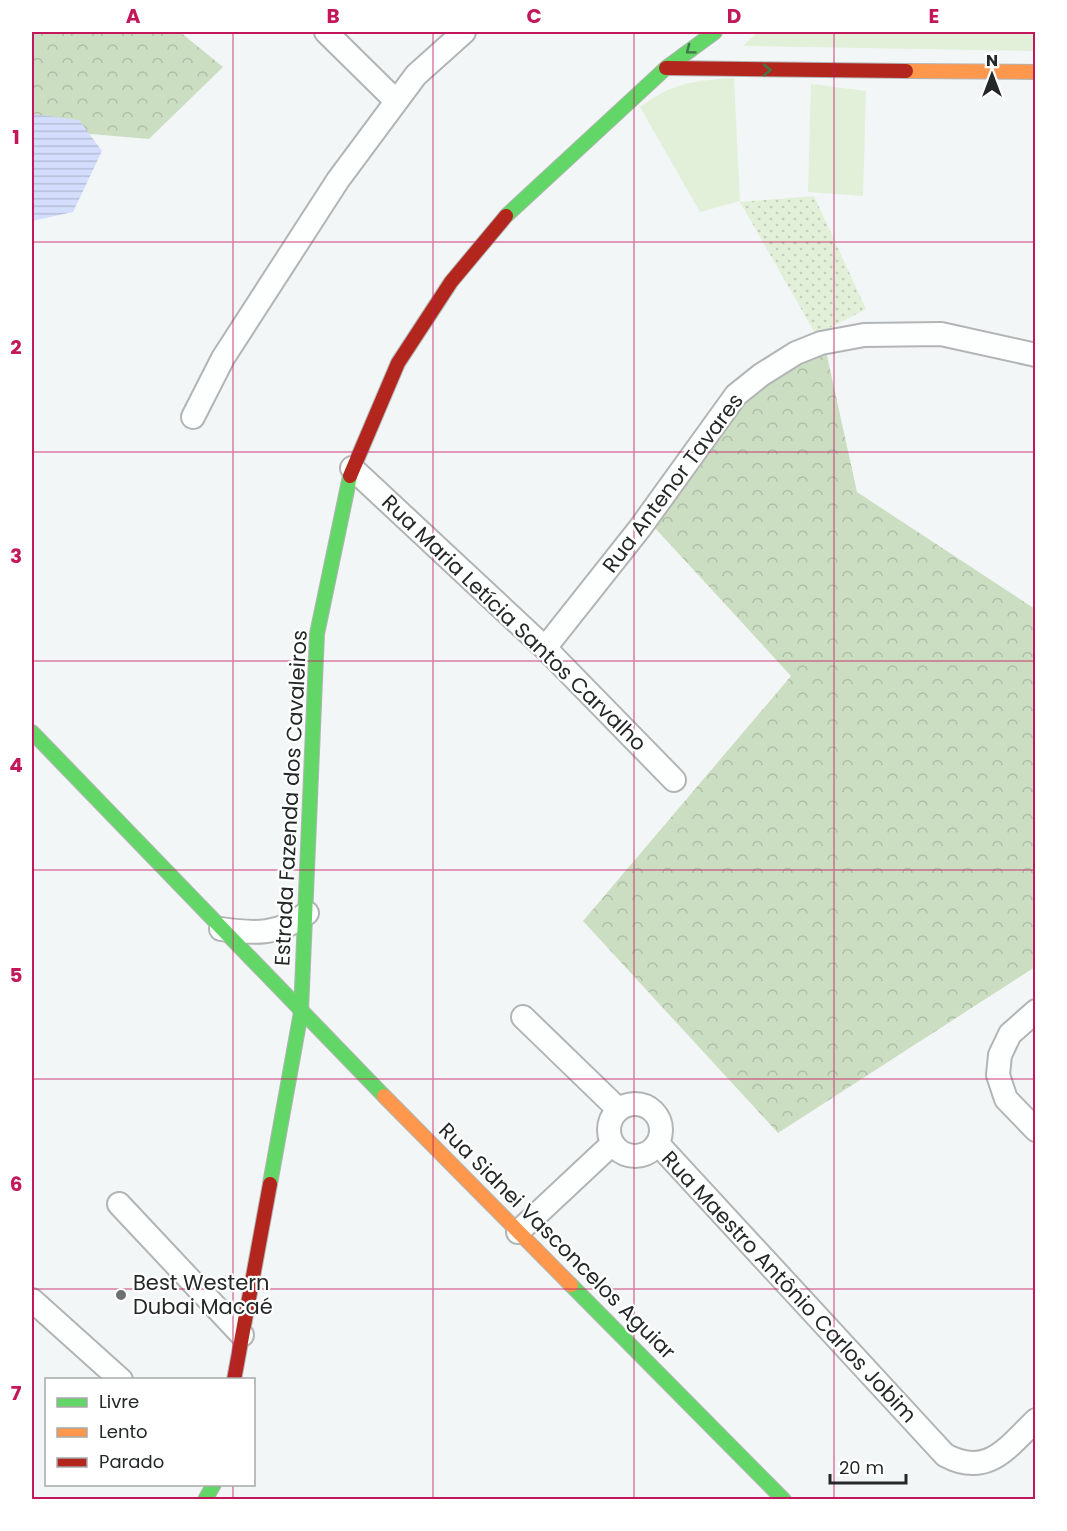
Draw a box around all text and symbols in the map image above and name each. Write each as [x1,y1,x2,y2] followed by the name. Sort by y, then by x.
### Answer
[126,2,141,30] text: A
[326,2,340,30] text: B
[526,2,542,30] text: C
[727,2,741,30] text: D
[929,2,939,30] text: E
[686,43,697,54] one-way arrow
[962,45,1022,105] north arrow
[986,49,998,72] text: N
[762,64,771,77] one-way arrow
[12,123,20,151] text: 1
[10,333,22,361] text: 2
[595,387,750,578] street label: Rua Antenor Tavares
[376,488,653,757] street label: Rua Maria Letícia Santos Carvalho
[10,542,22,570] text: 3
[267,629,314,967] street label: Estrada Fazenda dos Cavaleiros
[9,751,23,779] text: 4
[10,961,23,989] text: 5
[433,1116,682,1366] street label: Rua Sidnei Vasconcelos Aguiar
[655,1144,923,1429] street label: Rua Maestro Antônio Carlos Jobim
[10,1170,22,1198] text: 6
[133,1268,273,1321] place label: Best Western Dubai Macaé
[114,1288,128,1302] marker: Best Western Dubai Macaé
[45,1378,255,1486] legend
[11,1379,22,1407] text: 7
[99,1389,139,1414] text: Livre
[99,1419,148,1444] text: Lento
[830,1447,906,1485] scale bar
[99,1449,164,1474] text: Parado
[839,1455,884,1480] text: 20 m

